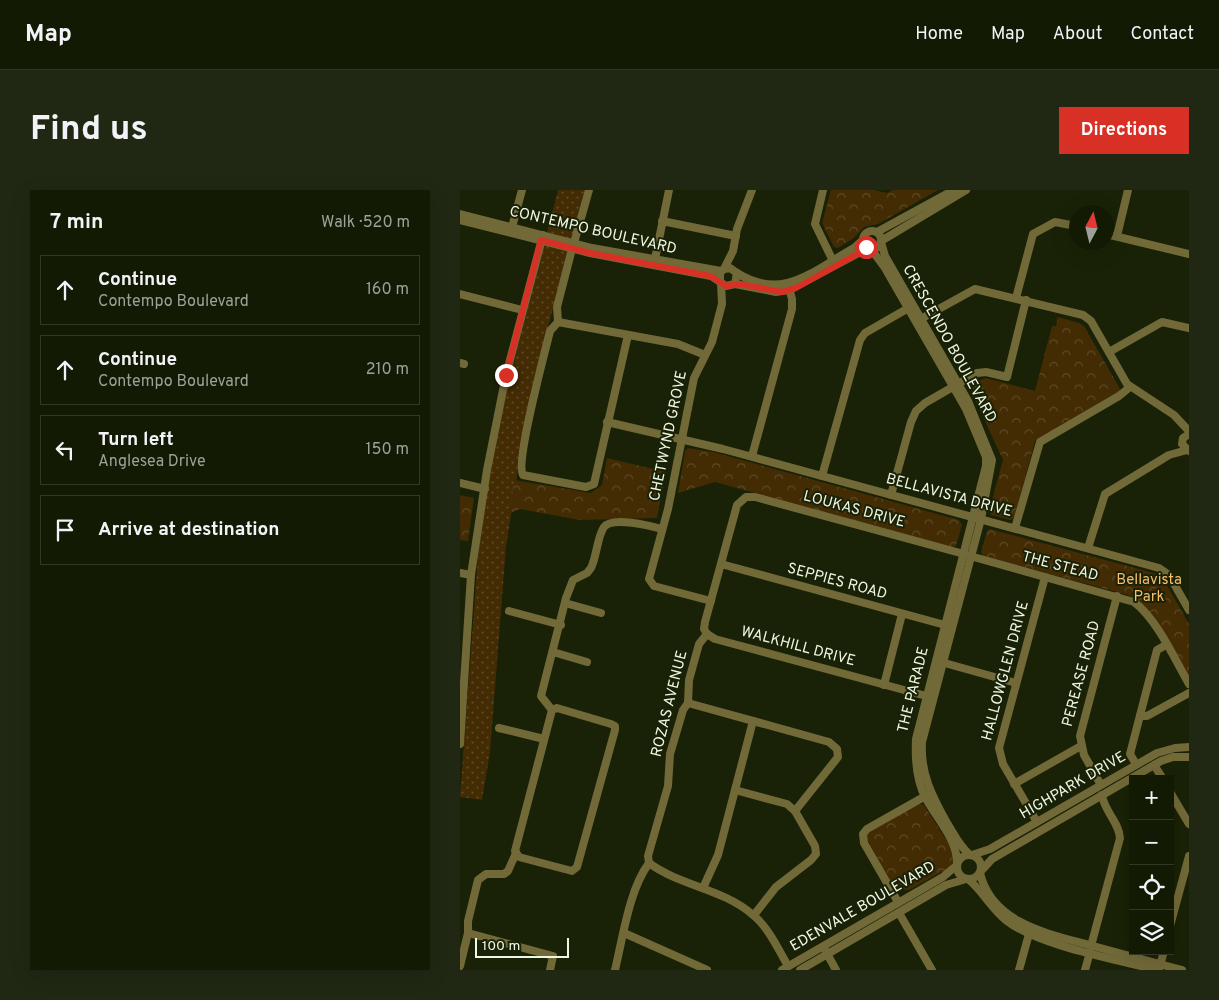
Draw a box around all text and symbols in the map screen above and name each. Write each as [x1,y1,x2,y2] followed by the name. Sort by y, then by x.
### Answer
[25,20,72,50] text: Map
[915,23,963,46] text: Home
[991,23,1025,46] text: Map
[1053,23,1102,46] text: About
[1130,23,1194,46] text: Contact
[1059,107,1189,154] button: Directions
[30,108,148,152] text: Find us
[507,202,679,260] street label: CONTEMPO BOULEVARD
[1069,205,1114,250] north arrow
[50,209,103,236] text: 7 min
[321,213,410,233] text: Walk · 520 m
[855,236,878,259] route start
[898,262,1000,426] street label: CRESCENDO BOULEVARD
[98,268,177,292] text: Continue
[51,276,79,304] icon: ahead
[366,280,409,300] text: 160 m
[98,292,249,312] text: Contempo Boulevard
[98,348,177,372] text: Continue
[51,356,79,384] icon: ahead
[366,360,409,380] text: 210 m
[495,364,518,387] route end
[646,369,692,503] street label: CHETWYND GROVE
[98,372,249,392] text: Contempo Boulevard
[98,428,174,452] text: Turn left
[51,436,79,464] icon: left
[366,440,409,460] text: 150 m
[98,452,206,472] text: Anglesea Drive
[884,470,1014,522] street label: BELLAVISTA DRIVE
[801,487,907,533] street label: LOUKAS DRIVE
[51,516,79,544] icon: arrive
[98,518,279,542] text: Arrive at destination
[1020,548,1100,586] street label: THE STEAD
[785,560,889,604] street label: SEPPIES ROAD
[1116,571,1182,607] park label: Bellavista Park
[978,599,1034,743] street label: HALLOWGLEN DRIVE
[1059,619,1105,729] street label: PEREASE ROAD
[739,623,857,671] street label: WALKHILL DRIVE
[894,645,934,735] street label: THE PARADE
[648,649,692,759] street label: ROZAS AVENUE
[1017,748,1129,824] street label: HIGHPARK DRIVE
[1129,775,1174,955] map controls
[1129,775,1174,820] button: +
[1129,820,1174,865] button: −
[787,858,939,956] street label: EDENVALE BOULEVARD
[1129,865,1174,910] button: locate
[1129,910,1174,955] button: layers
[475,935,569,958] scale bar
[482,938,520,955] text: 100 m

